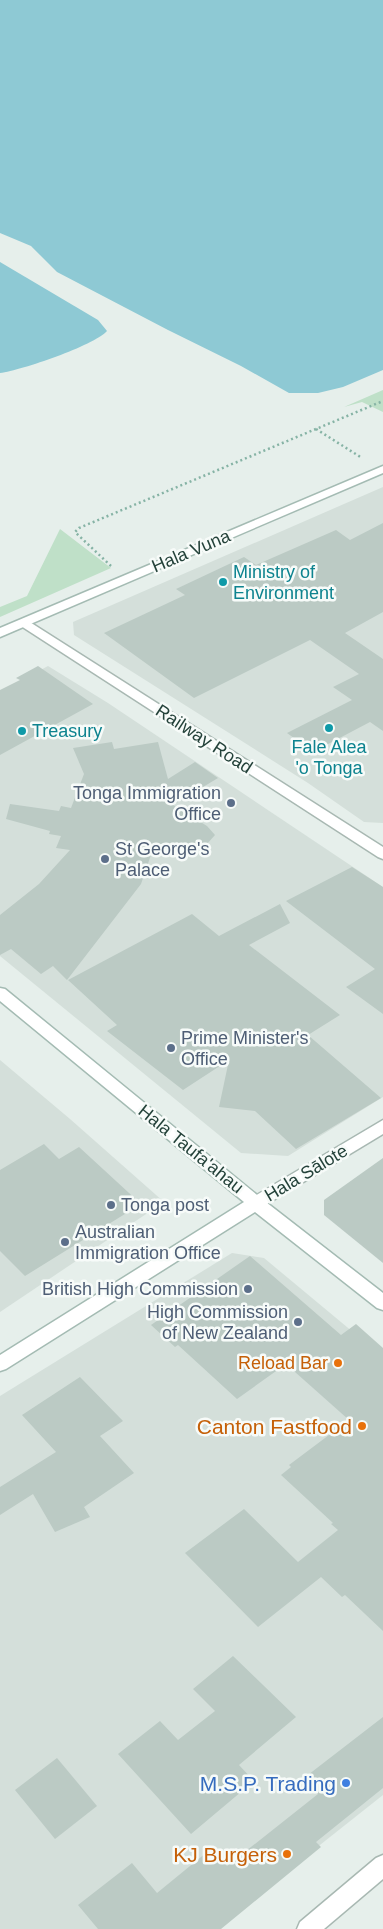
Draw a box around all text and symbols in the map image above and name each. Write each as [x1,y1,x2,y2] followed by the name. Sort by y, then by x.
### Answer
[149,525,234,576] street label: Hala Vuna
[233,562,334,603] place label: Ministry of Environment
[217,576,229,588] marker: Ministry of Environment
[152,700,256,778] street label: Railway Road
[32,721,102,741] place label: Treasury
[323,722,335,734] marker: Fale Alea 'o Tonga
[16,725,28,737] marker: Treasury
[291,737,368,778] place label: Fale Alea 'o Tonga
[73,783,221,824] place label: Tonga Immigration Office
[225,797,237,809] marker: Tonga Immigration Office
[115,839,209,880] place label: St George's Palace
[99,853,111,865] marker: St George's Palace
[181,1028,308,1069] place label: Prime Minister's Office
[165,1042,177,1054] marker: Prime Minister's Office
[134,1101,248,1197] street label: Hala Taufa'ahau
[261,1140,351,1206] street label: Hala Sālote
[121,1195,209,1215] place label: Tonga post
[105,1199,117,1211] marker: Tonga post
[75,1222,221,1263] place label: Australian Immigration Office
[59,1236,71,1248] marker: Australian Immigration Office
[42,1279,238,1299] place label: British High Commission
[242,1283,254,1295] marker: British High Commission
[147,1302,288,1343] place label: High Commission of New Zealand
[292,1316,304,1328] marker: High Commission of New Zealand
[238,1353,328,1373] place label: Reload Bar
[332,1357,344,1369] marker: Reload Bar
[197,1415,352,1438] place label: Canton Fastfood
[356,1420,368,1432] marker: Canton Fastfood
[200,1772,336,1795] place label: M.S.P. Trading
[340,1777,352,1789] marker: M.S.P. Trading
[173,1843,277,1866] place label: KJ Burgers
[281,1848,293,1860] marker: KJ Burgers

